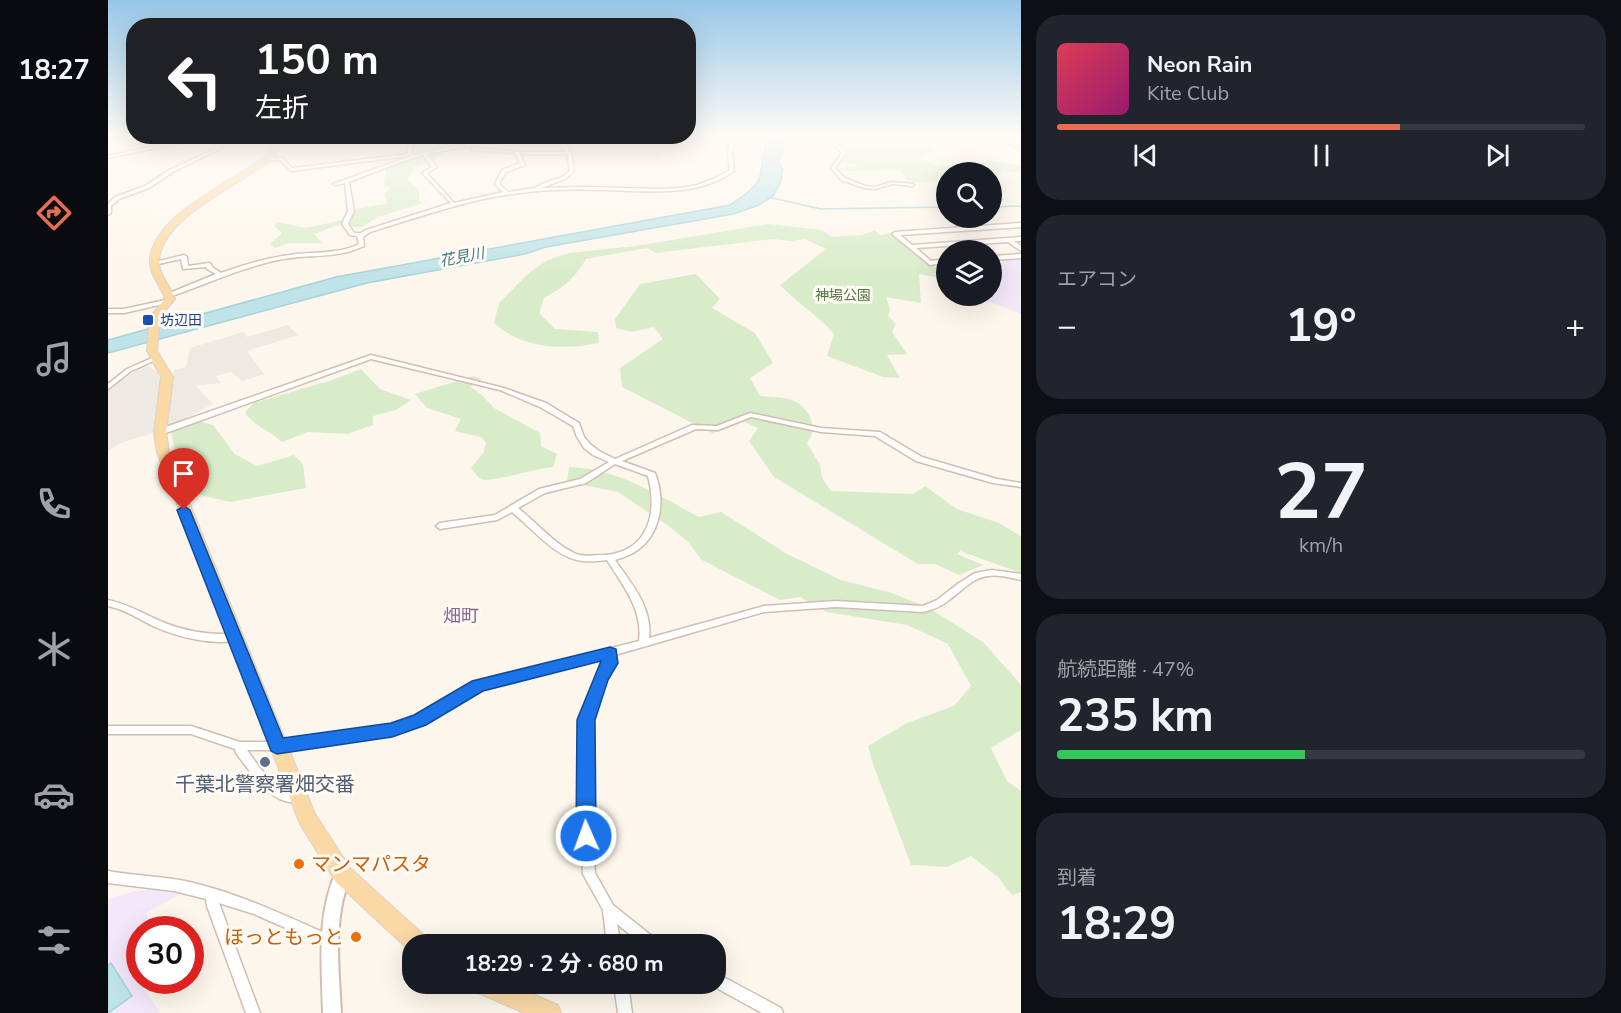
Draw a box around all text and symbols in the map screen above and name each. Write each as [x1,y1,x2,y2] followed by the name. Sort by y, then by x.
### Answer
[255,32,379,89] text: 150 m
[156,42,234,120] icon: left
[1147,50,1252,80] text: Neon Rain
[18,52,90,89] text: 18:27
[1147,80,1229,107] text: Kite Club
[255,90,309,127] text: 左折
[1129,139,1162,172] icon: previous
[1305,139,1338,172] icon: pause
[1481,139,1514,172] icon: next
[936,162,1002,306] map controls
[936,162,1002,228] button: search
[33,192,75,234] icon: directions
[936,240,1002,306] button: layers
[438,243,488,271] water label: 花見川
[1057,266,1137,293] text: エアコン
[815,286,871,305] park label: 神場公園
[1285,296,1357,357] text: 19°
[1057,304,1077,349] text: −
[1565,304,1585,349] text: +
[160,311,202,330] place label: 坊辺田
[141,313,155,327] marker: 坊辺田
[33,338,75,380] icon: music
[1274,439,1368,546] text: 27
[158,448,209,510] pin
[167,457,200,490] icon: arrive
[33,483,75,525] icon: phone
[1299,532,1343,559] text: km/h
[443,604,479,628] district label: 畑町
[33,628,75,670] icon: climate
[1057,656,1194,683] text: 航続距離 · 47%
[1057,686,1214,747] text: 235 km
[258,755,272,769] marker: 千葉北警察署畑交番
[175,771,355,798] place label: 千葉北警察署畑交番
[33,774,75,816] icon: car
[554,804,618,868] position arrow
[311,851,431,878] place label: マンマパスタ
[292,857,306,871] marker: マンマパスタ
[1057,864,1097,891] text: 到着
[1057,894,1176,955] text: 18:29
[126,916,204,994] speed limit sign: 30
[33,919,75,961] icon: filters
[224,924,344,951] place label: ほっともっと
[349,930,363,944] marker: ほっともっと
[465,949,663,979] text: 18:29 · 2 分 · 680 m

